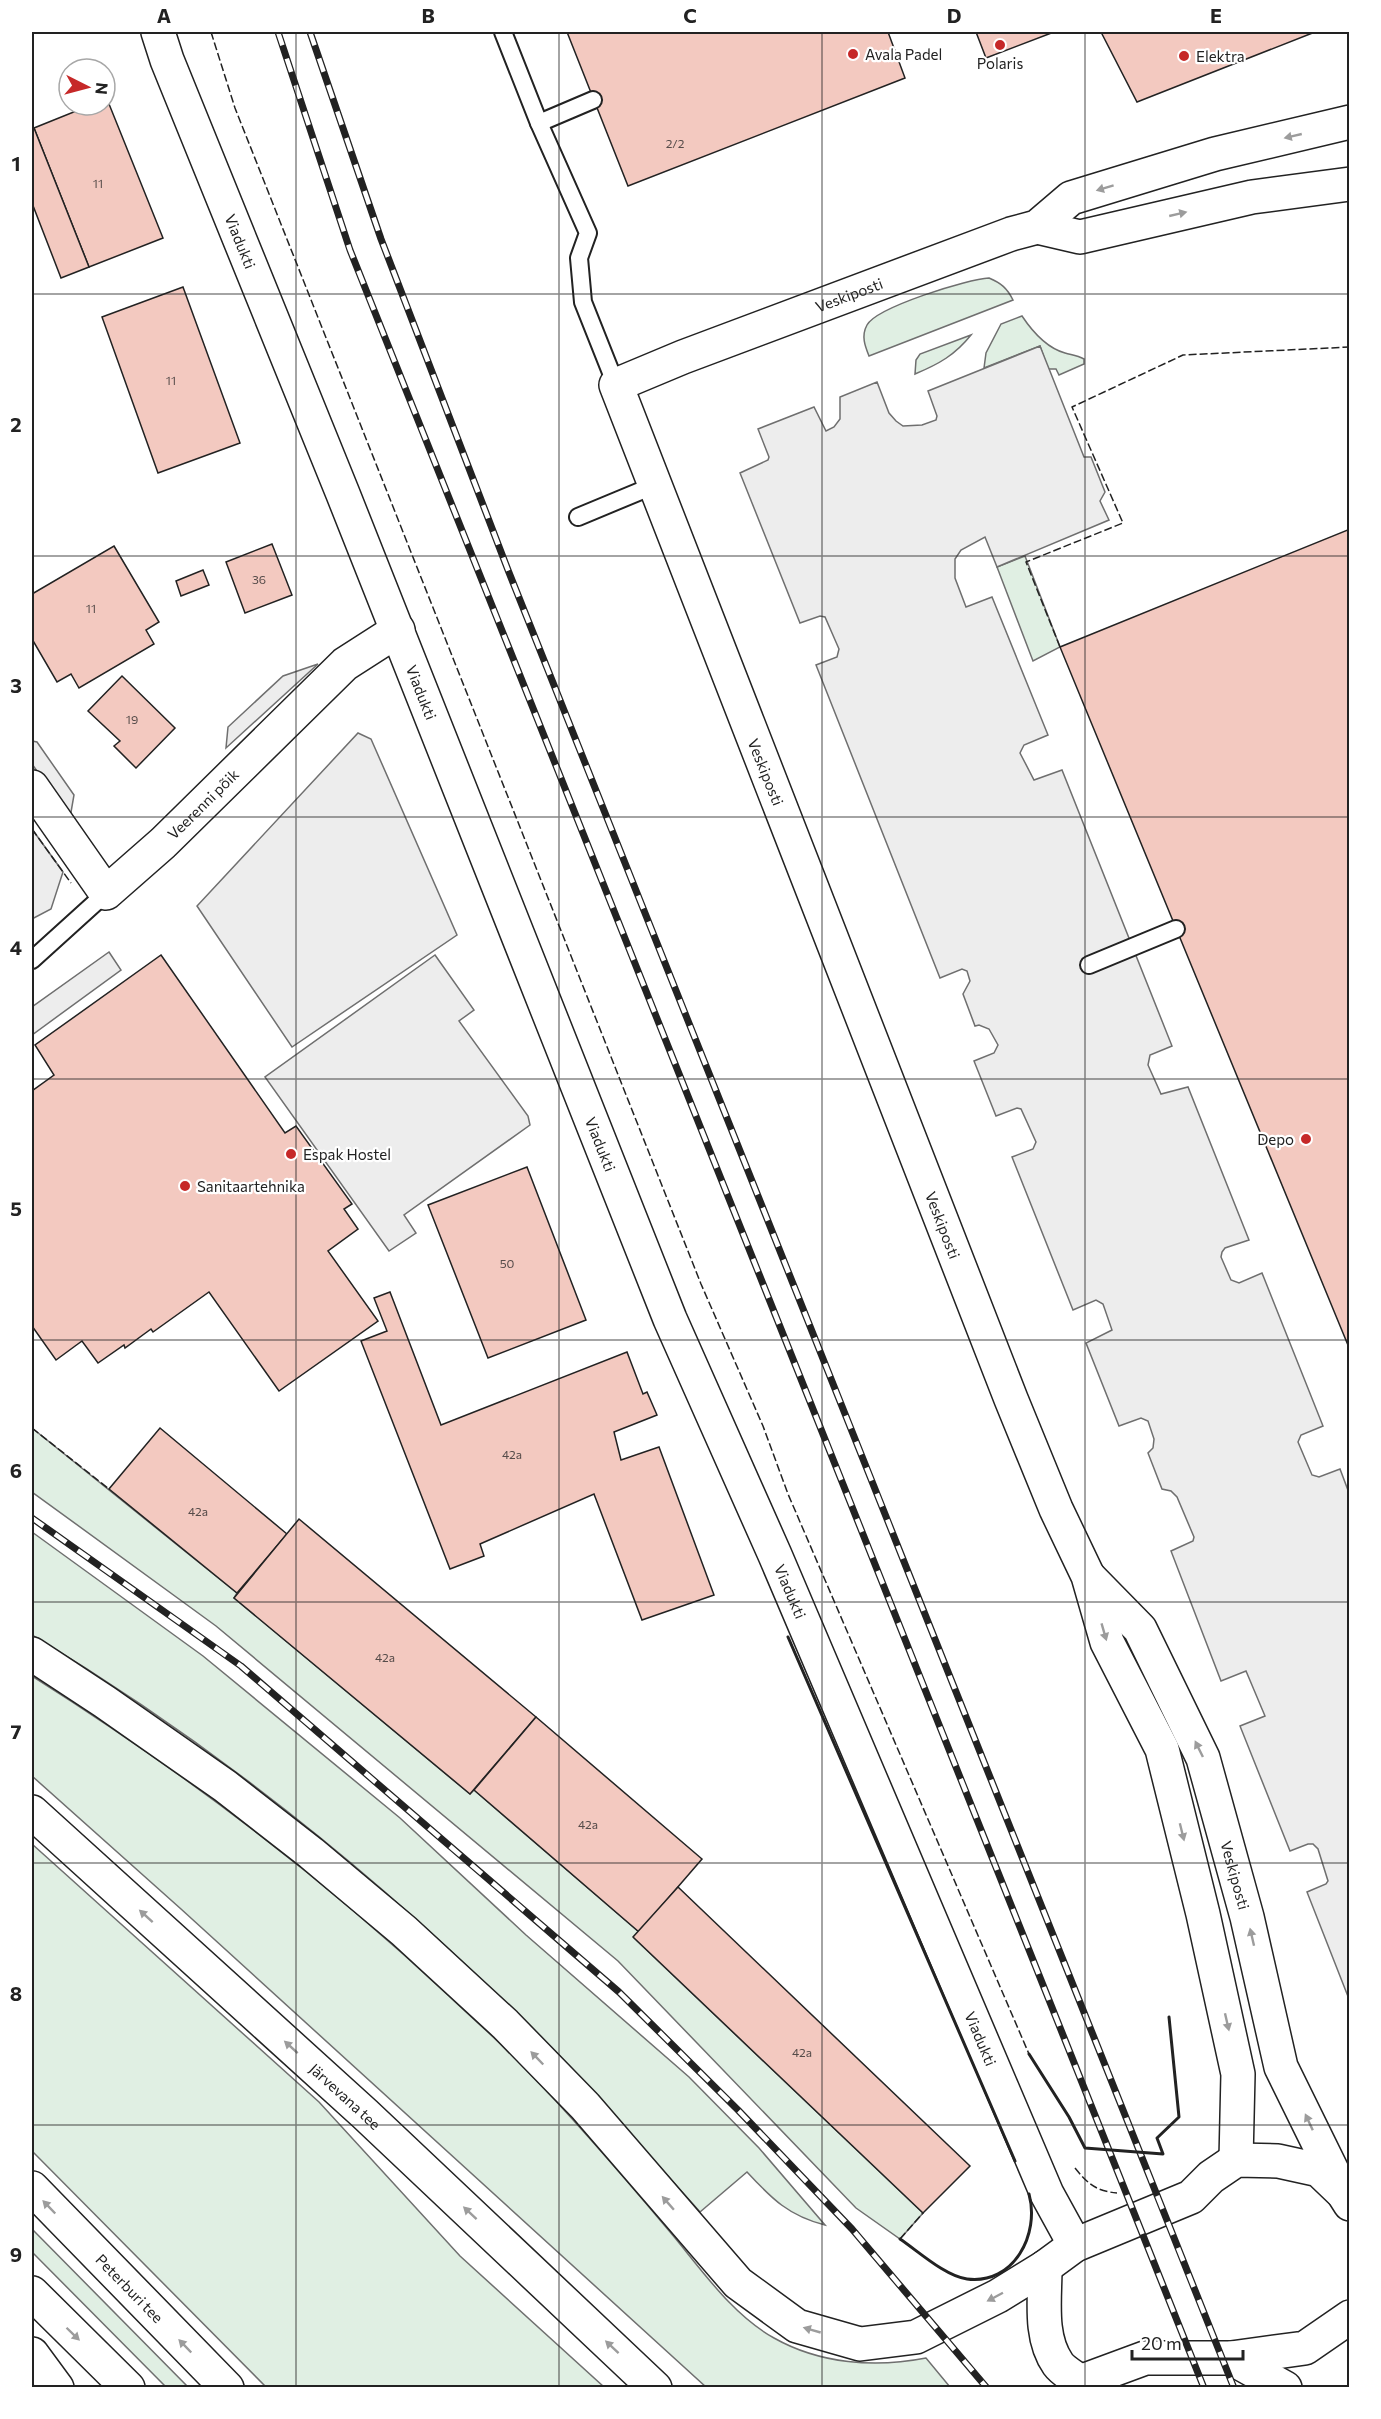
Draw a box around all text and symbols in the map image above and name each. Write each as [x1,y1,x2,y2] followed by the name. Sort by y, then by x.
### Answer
[157,3,171,27] text: A
[421,3,435,27] text: B
[683,3,697,27] text: C
[947,3,961,27] text: D
[1210,3,1222,27] text: E
[993,38,1007,52] marker: Polaris
[865,45,942,63] place label: Avala Padel
[846,47,860,61] marker: Avala Padel
[1196,47,1245,65] place label: Elektra
[1177,49,1191,63] marker: Elektra
[977,54,1023,72] place label: Polaris
[57,57,117,117] north arrow
[92,82,112,96] text: N
[1283,131,1302,141] one-way arrow
[666,136,685,150] house number: 2/2
[11,151,21,175] text: 1
[93,176,103,190] house number: 11
[1096,184,1114,193] one-way arrow
[1169,209,1188,218] one-way arrow
[221,211,260,271] street label: Viadukti
[813,274,885,316] street label: Veskiposti
[166,373,176,387] house number: 11
[10,412,22,436] text: 2
[252,572,266,586] house number: 36
[86,601,96,615] house number: 11
[403,662,440,722] street label: Viadukti
[10,673,22,697] text: 3
[126,712,138,726] house number: 19
[744,736,788,808] street label: Veskiposti
[164,765,242,843] street label: Veerenni põik
[10,935,22,959] text: 4
[582,1114,620,1174] street label: Viadukti
[1257,1130,1294,1148] place label: Depo
[1299,1132,1313,1146] marker: Depo
[303,1145,391,1163] place label: Espak Hostel
[284,1147,298,1161] marker: Espak Hostel
[197,1177,305,1195] place label: Sanitaartehnika
[178,1179,192,1193] marker: Sanitaartehnika
[922,1189,964,1261] street label: Veskiposti
[10,1196,22,1220] text: 5
[500,1256,515,1270] house number: 50
[502,1447,522,1461] house number: 42a
[10,1458,22,1482] text: 6
[188,1504,208,1518] house number: 42a
[771,1561,810,1621] street label: Viadukti
[1100,1623,1109,1641] one-way arrow
[375,1650,395,1664] house number: 42a
[11,1719,22,1743] text: 7
[1194,1741,1203,1758] one-way arrow
[578,1817,598,1831] house number: 42a
[1178,1823,1188,1841] one-way arrow
[1217,1839,1254,1912] street label: Veskiposti
[139,1910,154,1923] one-way arrow
[1247,1927,1256,1946] one-way arrow
[10,1981,22,2005] text: 8
[961,2009,1000,2068] street label: Viadukti
[1222,2012,1232,2031] one-way arrow
[283,2040,298,2054] one-way arrow
[792,2045,812,2059] house number: 42a
[531,2051,545,2065] one-way arrow
[306,2059,385,2133] street label: Järvevana tee
[1305,2113,1314,2130] one-way arrow
[661,2195,675,2210] one-way arrow
[43,2200,57,2214] one-way arrow
[464,2207,478,2221] one-way arrow
[10,2242,22,2266] text: 9
[92,2250,167,2326] street label: Peterburi tee
[986,2292,1003,2302] one-way arrow
[1132,2323,1243,2361] scale bar
[802,2325,820,2334] one-way arrow
[66,2327,80,2341] one-way arrow
[1141,2332,1182,2354] text: 20 m
[179,2340,193,2354] one-way arrow
[605,2341,619,2355] one-way arrow

